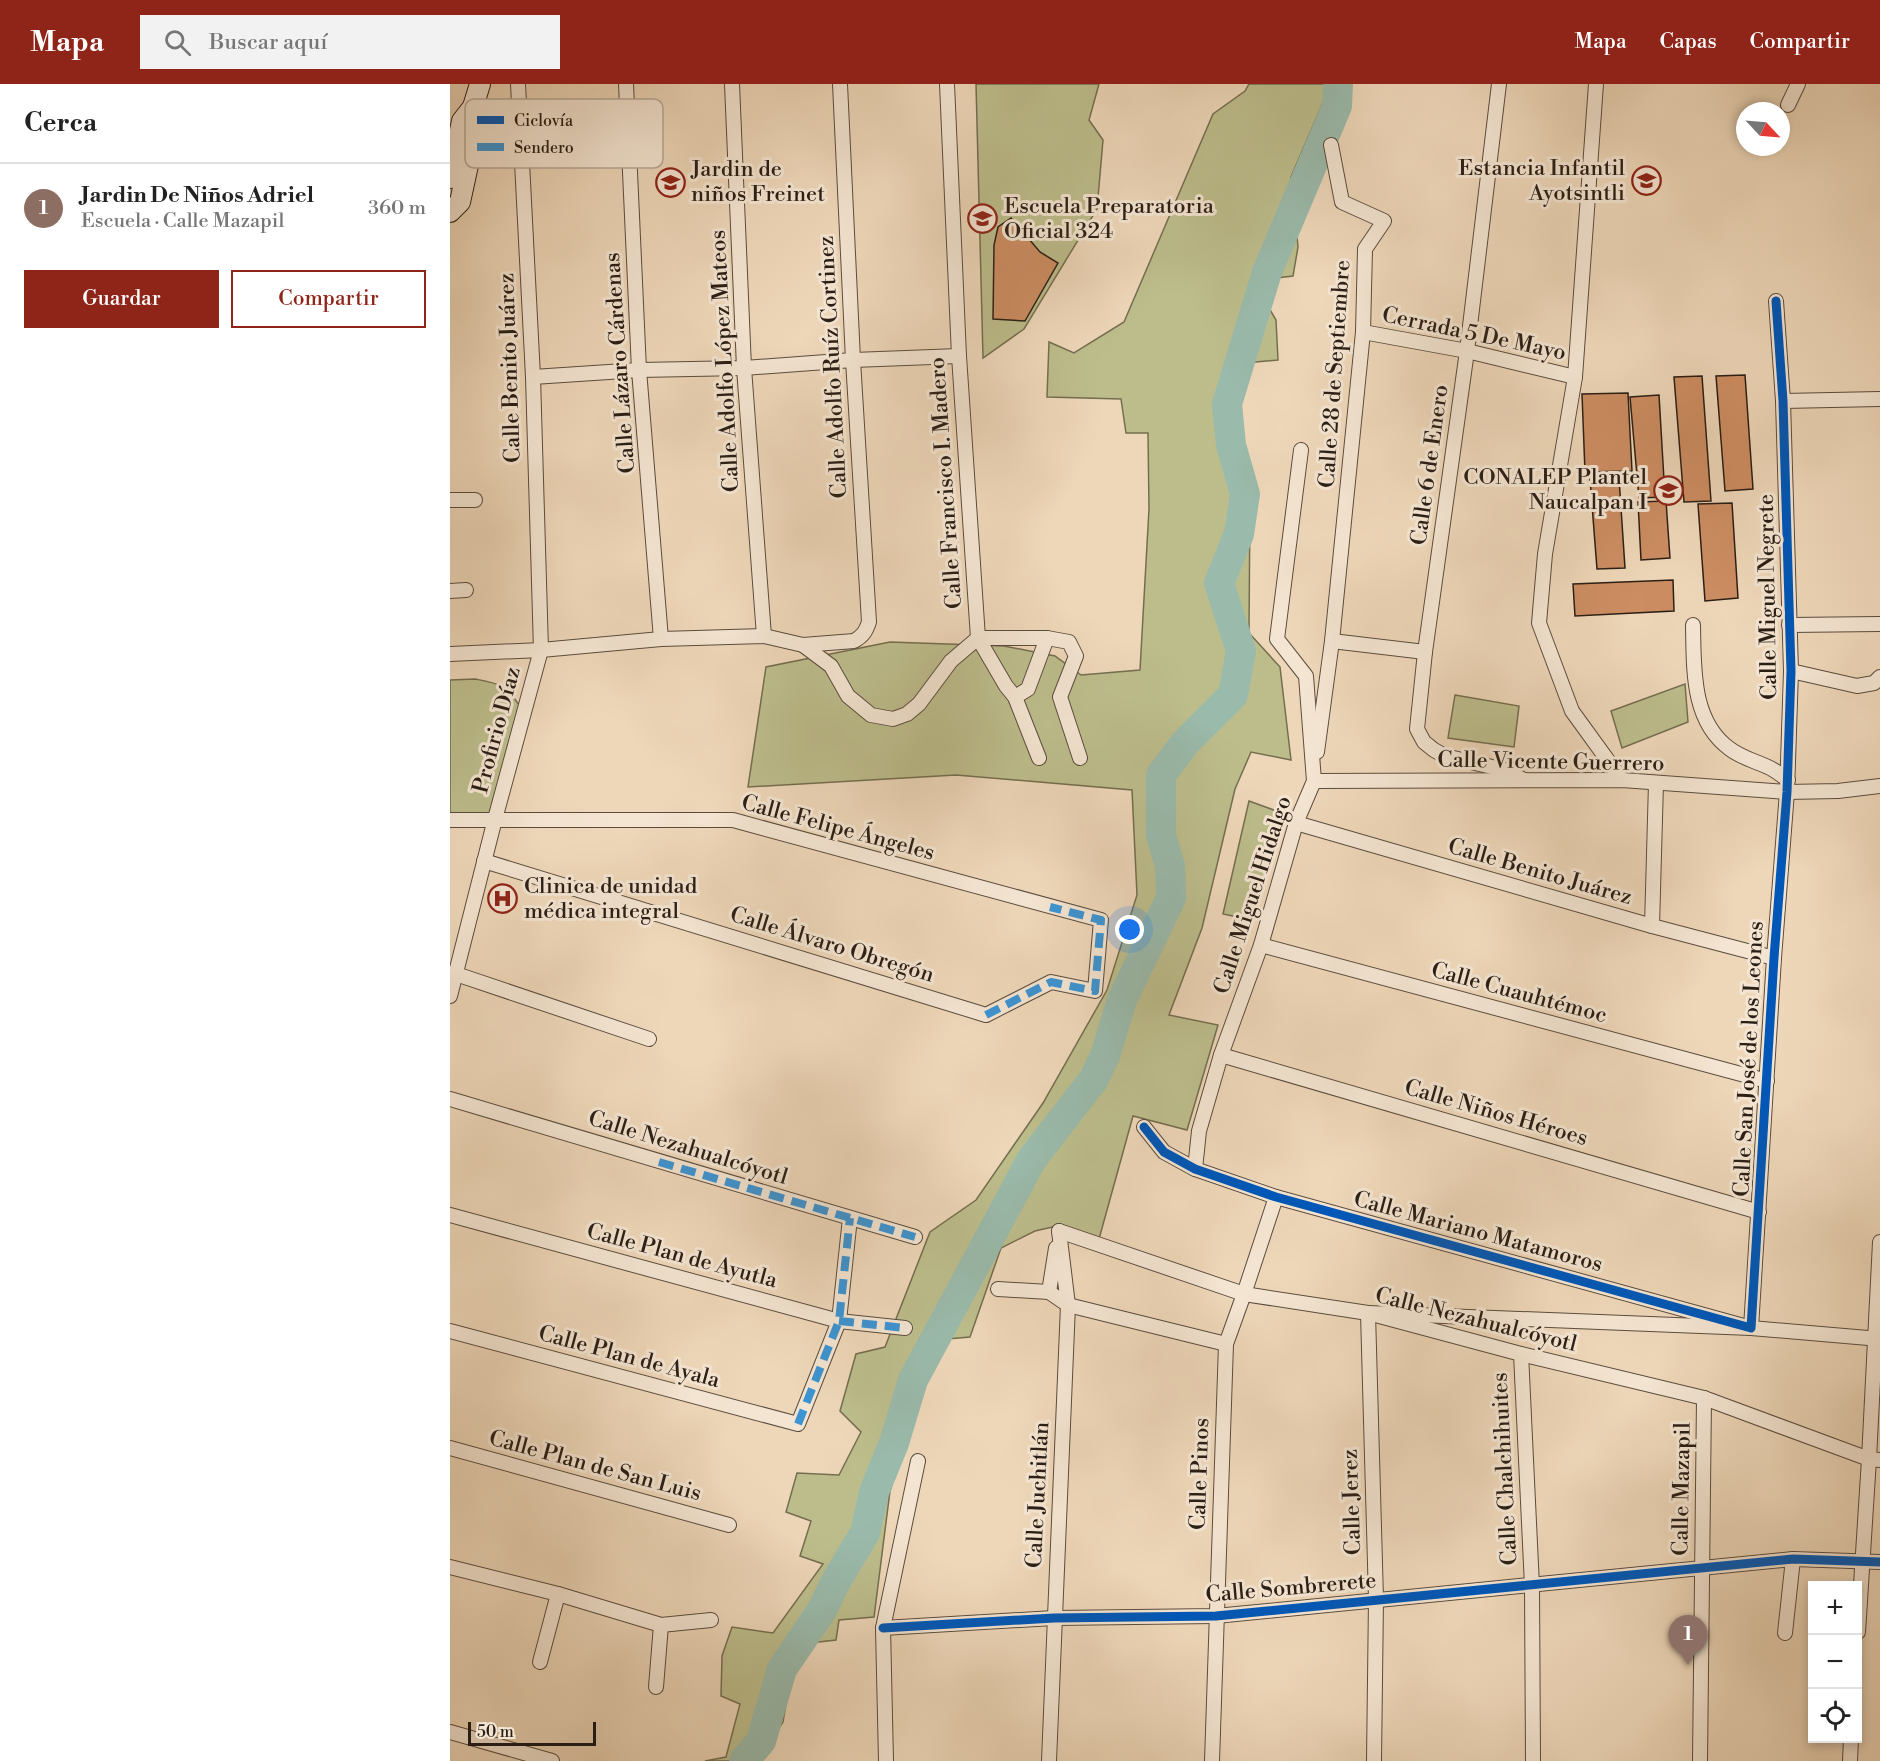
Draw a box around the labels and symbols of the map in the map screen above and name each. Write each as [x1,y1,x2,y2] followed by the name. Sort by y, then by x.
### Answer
[465,99,663,168] legend
[1736,102,1790,156] north arrow
[514,111,574,131] text: Ciclovía
[514,138,574,158] text: Sendero
[1458,155,1625,207] place label: Estancia Infantil Ayotsintli
[690,156,825,208] place label: Jardin de niños Freinet
[1630,165,1662,197] school or university icon: Estancia Infantil Ayotsintli
[654,166,686,198] school or university icon: Jardin de niños Freinet
[1004,193,1215,245] place label: Escuela Preparatoria Oficial 324
[967,203,999,235] school or university icon: Escuela Preparatoria Oficial 324
[705,229,745,493] street label: Calle Adolfo López Mateos
[813,235,853,499] street label: Calle Adolfo Ruíz Cortinez
[599,252,641,474] street label: Calle Lázaro Cárdenas
[1314,259,1356,489] street label: Calle 28 de Septiembre
[493,273,527,463] street label: Calle Benito Juárez
[1380,301,1568,367] street label: Cerrada 5 De Mayo
[924,356,968,610] street label: Calle Francisco I. Madero
[1405,383,1455,547] street label: Calle 6 de Enero
[1463,464,1648,516] place label: CONALEP Plantel Naucalpan I
[1652,474,1684,506] school or university icon: CONALEP Plantel Naucalpan I
[1753,494,1783,700] street label: Calle Miguel Negrete
[467,664,527,796] street label: Profirio Díaz
[1437,747,1665,777] street label: Calle Vicente Guerrero
[738,788,938,867] street label: Calle Felipe Ángeles
[1208,793,1298,997] street label: Calle Miguel Hidalgo
[1445,833,1635,911] street label: Calle Benito Juárez
[524,873,698,925] place label: Clinica de unidad médica integral
[487,883,519,915] hospital icon: Clinica de unidad médica integral
[727,900,938,989] street label: Calle Álvaro Obregón
[1115,915,1144,944] your location
[1728,920,1770,1198] street label: Calle San José de los Leones
[1428,957,1610,1029] street label: Calle Cuauhtémoc
[1401,1074,1591,1152] street label: Calle Niños Héroes
[585,1105,791,1191] street label: Calle Nezahualcóyotl
[1351,1186,1605,1278] street label: Calle Mariano Matamoros
[584,1218,781,1295] street label: Calle Plan de Ayutla
[1372,1282,1580,1358] street label: Calle Nezahualcóyotl
[535,1320,723,1394] street label: Calle Plan de Ayala
[1486,1372,1524,1566] street label: Calle Chalchihuites
[1185,1417,1215,1531] street label: Calle Pinos
[1021,1421,1055,1569] street label: Calle Juchitlán
[1667,1421,1697,1556] street label: Calle Mazapil
[486,1425,704,1507] street label: Calle Plan de San Luis
[1337,1448,1367,1556] street label: Calle Jerez
[1204,1567,1378,1609] street label: Calle Sombrerete
[1668,1616,1708,1665] pin: 1
[468,1719,596,1746] scale bar

